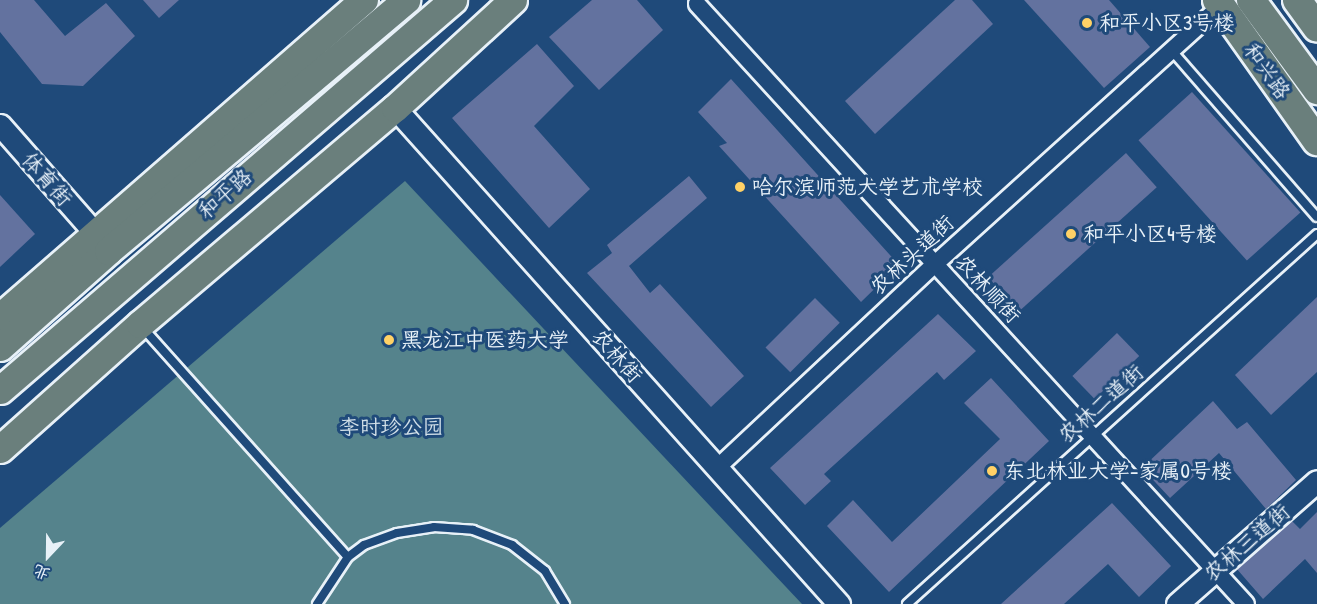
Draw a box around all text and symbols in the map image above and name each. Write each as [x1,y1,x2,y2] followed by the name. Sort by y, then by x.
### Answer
[1099,10,1234,36] place label: 和平小区3号楼
[1080,16,1094,30] marker: 和平小区3号楼
[1239,38,1295,104] street label: 和兴路
[17,147,77,211] street label: 体育街
[193,164,257,224] street label: 和平路
[752,174,983,200] place label: 哈尔滨师范大学艺术学校
[733,180,747,194] marker: 哈尔滨师范大学艺术学校
[865,210,959,300] street label: 农林头道街
[1083,221,1217,247] place label: 和平小区4号楼
[1064,227,1078,241] marker: 和平小区4号楼
[950,250,1026,328] street label: 农林顺街
[587,324,647,388] street label: 农林街
[401,327,569,353] place label: 黑龙江中医药大学
[382,333,396,347] marker: 黑龙江中医药大学
[1054,360,1148,448] street label: 农林二道街
[339,414,443,440] park label: 李时珍公园
[1004,458,1232,484] place label: 东北林业大学-家属0号楼
[985,464,999,478] marker: 东北林业大学-家属0号楼
[1199,499,1295,587] street label: 农林三道街
[18,526,78,586] north arrow
[30,559,53,586] text: 北

